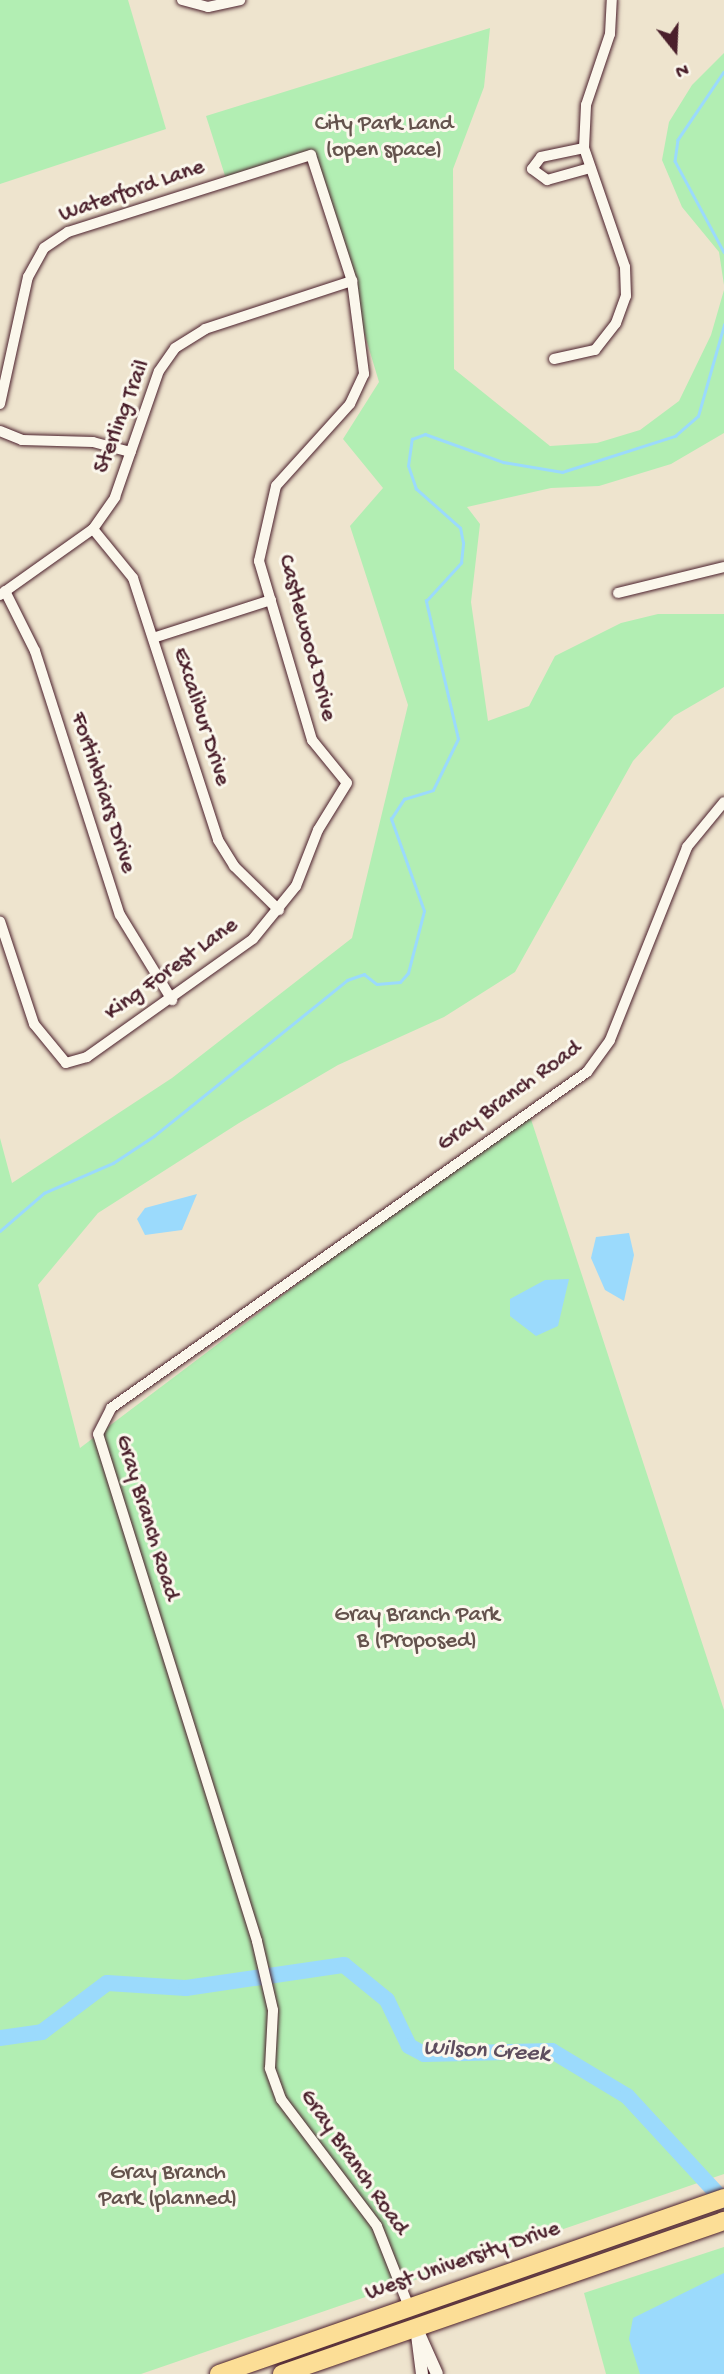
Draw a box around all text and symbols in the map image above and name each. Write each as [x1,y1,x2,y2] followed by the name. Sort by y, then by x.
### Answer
[640,14,710,84] north arrow
[672,57,691,82] text: N
[315,111,453,165] park label: City Park Land (open space)
[56,154,208,230] street label: Waterford Lane
[89,356,157,478] street label: Sterling Trail
[271,552,341,724] street label: Castlewood Drive
[165,644,235,790] street label: Excalibur Drive
[63,709,141,877] street label: Fortinbriars Drive
[100,912,244,1028] street label: King Forest Lane
[432,1035,588,1159] street label: Gray Branch Road
[108,1432,184,1604] street label: Gray Branch Road
[334,1602,500,1656] park label: Gray Branch Park B (Proposed)
[422,2034,550,2070] water label: Wilson Creek
[292,2085,414,2241] street label: Gray Branch Road
[99,2160,237,2214] park label: Gray Branch Park (planned)
[362,2216,564,2308] street label: West University Drive

